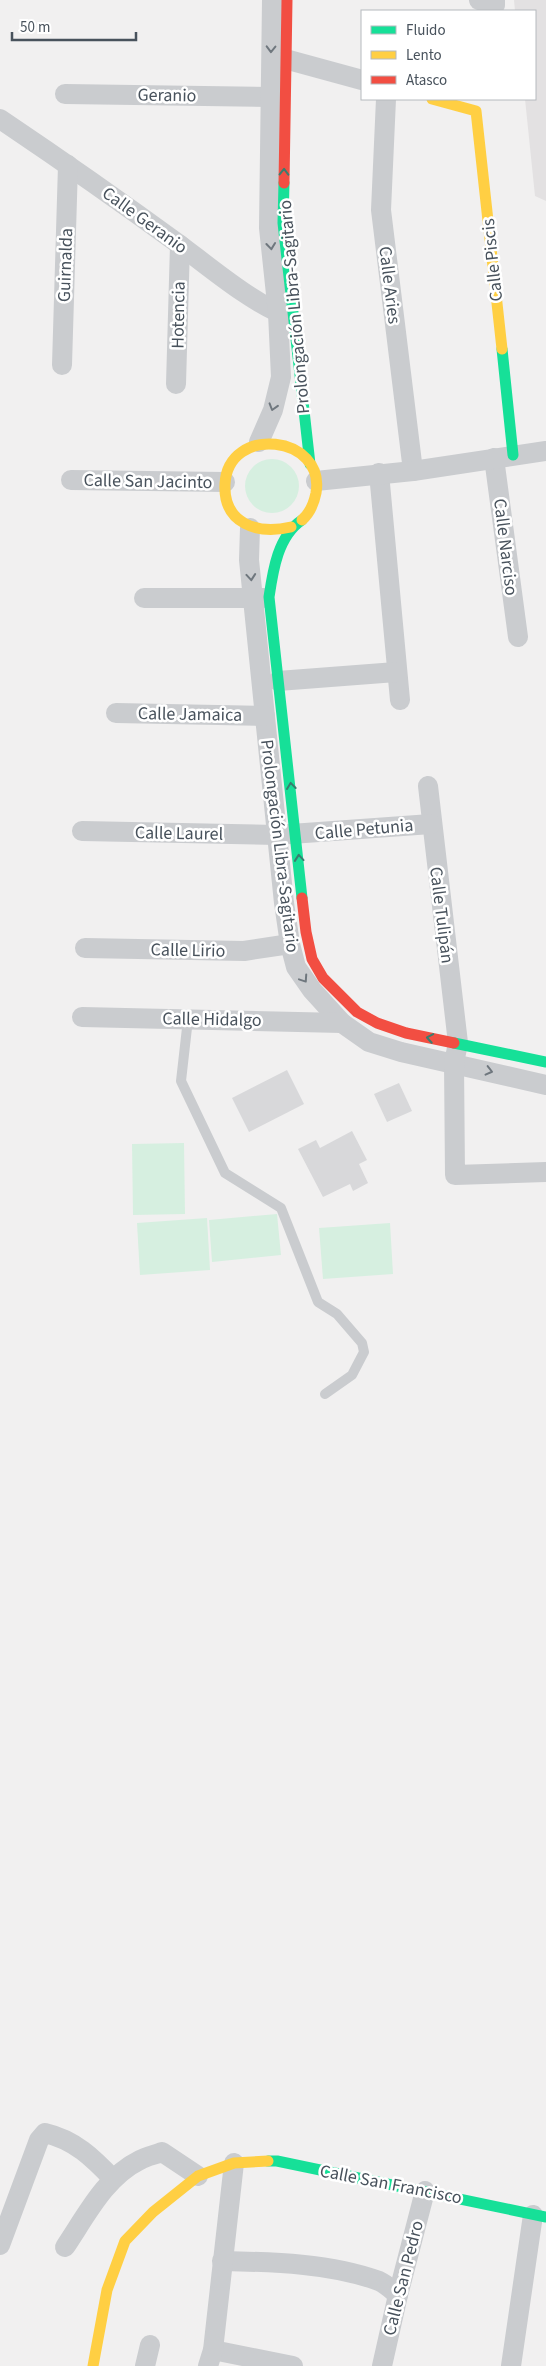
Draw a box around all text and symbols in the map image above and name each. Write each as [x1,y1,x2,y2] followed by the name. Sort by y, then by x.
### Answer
[12,10,136,42] scale bar
[361,10,536,100] legend
[20,17,50,38] text: 50 m
[406,20,446,41] text: Fluido
[266,45,276,53] one-way arrow
[406,45,442,66] text: Lento
[406,70,447,91] text: Atasco
[137,82,197,109] street label: Geranio
[279,167,289,175] one-way arrow
[97,181,193,260] street label: Calle Geranio
[273,199,316,415] street label: Prolongación Libra-Sagitario
[476,217,509,303] street label: Calle Piscis
[52,228,79,303] street label: Guirnalda
[265,242,276,250] one-way arrow
[372,245,407,325] street label: Calle Aries
[165,281,192,349] street label: Hotencia
[269,403,279,411] one-way arrow
[83,468,213,495] street label: Calle San Jacinto
[487,497,524,597] street label: Calle Narciso
[245,573,256,581] one-way arrow
[138,701,242,728] street label: Calle Jamaica
[254,738,305,954] street label: Prolongación Libra-Sagitario
[286,782,297,790] one-way arrow
[314,813,414,846] street label: Calle Petunia
[135,820,223,847] street label: Calle Laurel
[294,854,305,862] one-way arrow
[423,865,460,965] street label: Calle Tulipán
[150,937,226,964] street label: Calle Lirio
[298,973,307,982] one-way arrow
[162,1006,262,1033] street label: Calle Hidalgo
[425,1033,434,1043] one-way arrow
[484,1065,493,1076] one-way arrow
[318,2158,464,2211] street label: Calle San Francisco
[377,2218,430,2338] street label: Calle San Pedro

